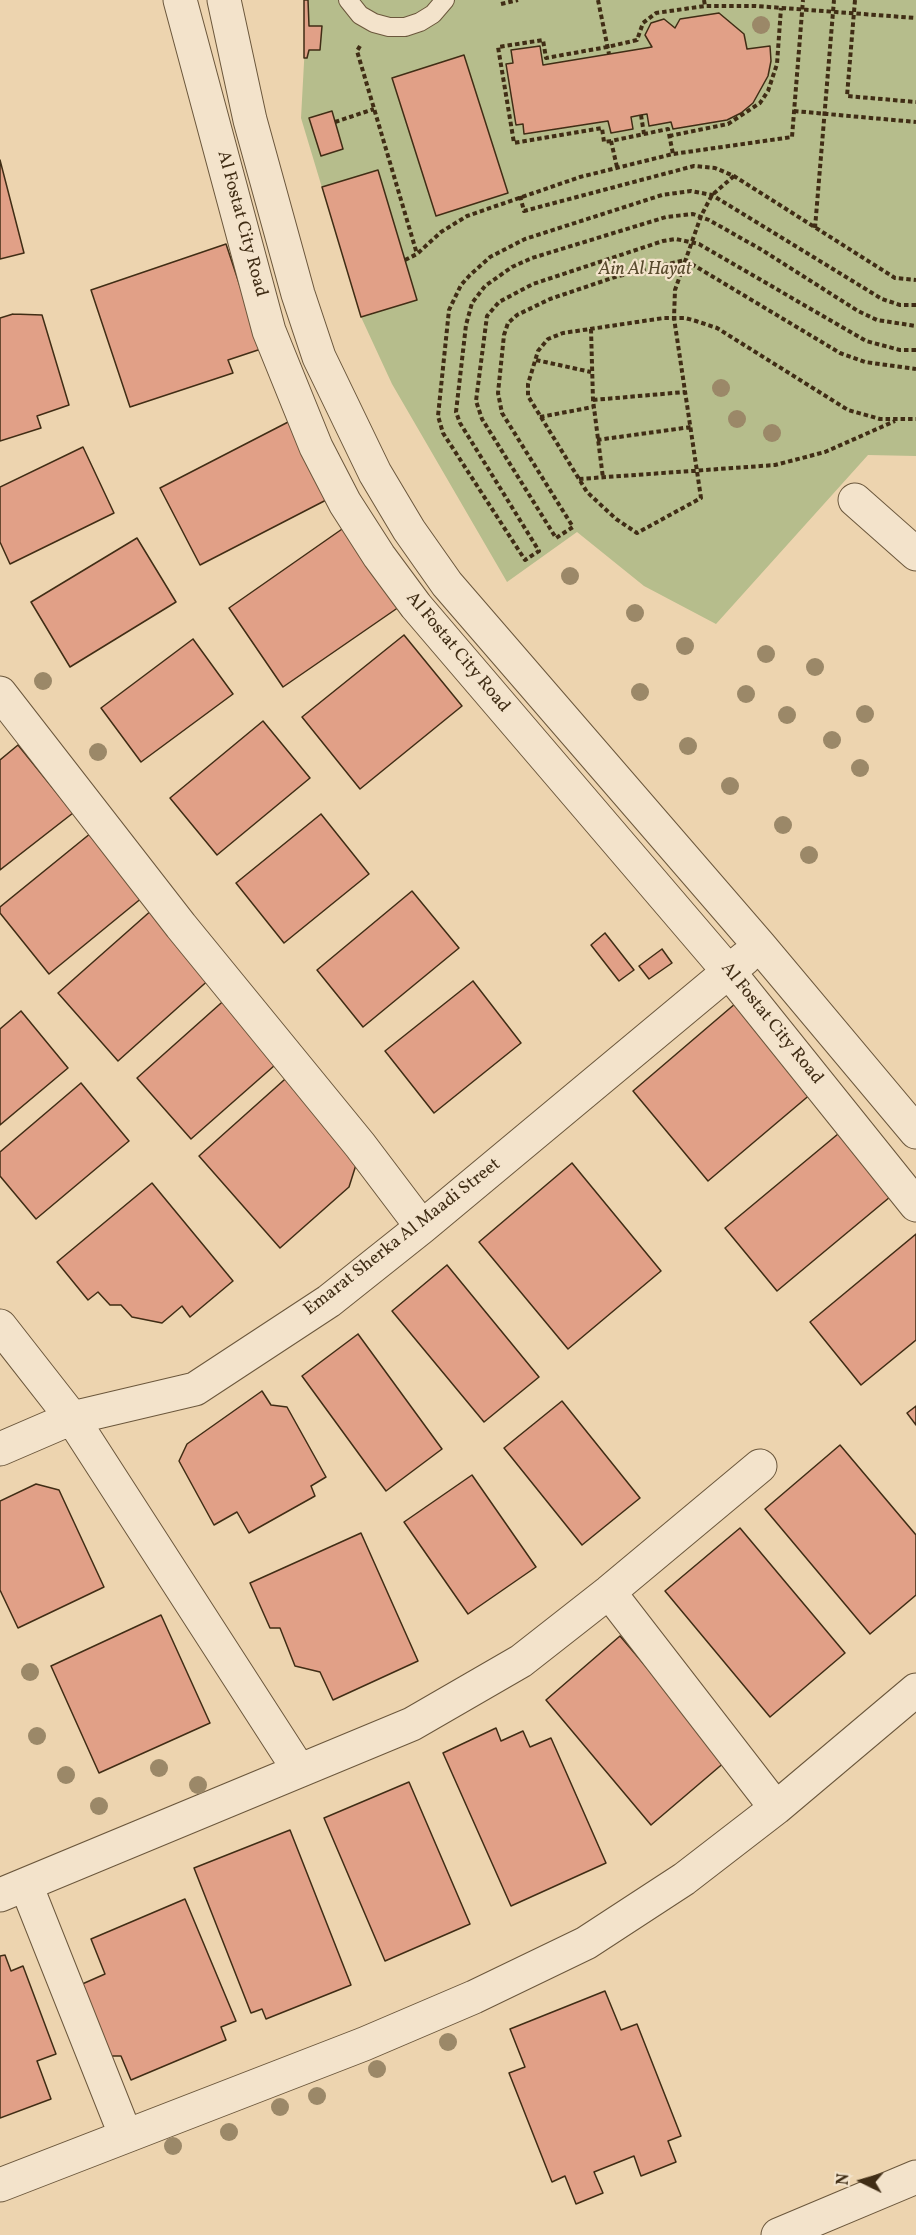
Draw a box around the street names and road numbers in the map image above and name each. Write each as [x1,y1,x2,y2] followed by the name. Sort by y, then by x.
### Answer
[211,149,271,299] street label: Al Fostat City Road
[400,588,514,718] street label: Al Fostat City Road
[715,959,827,1089] street label: Al Fostat City Road
[300,1154,506,1322] street label: Emarat Sherka Al Maadi Street

